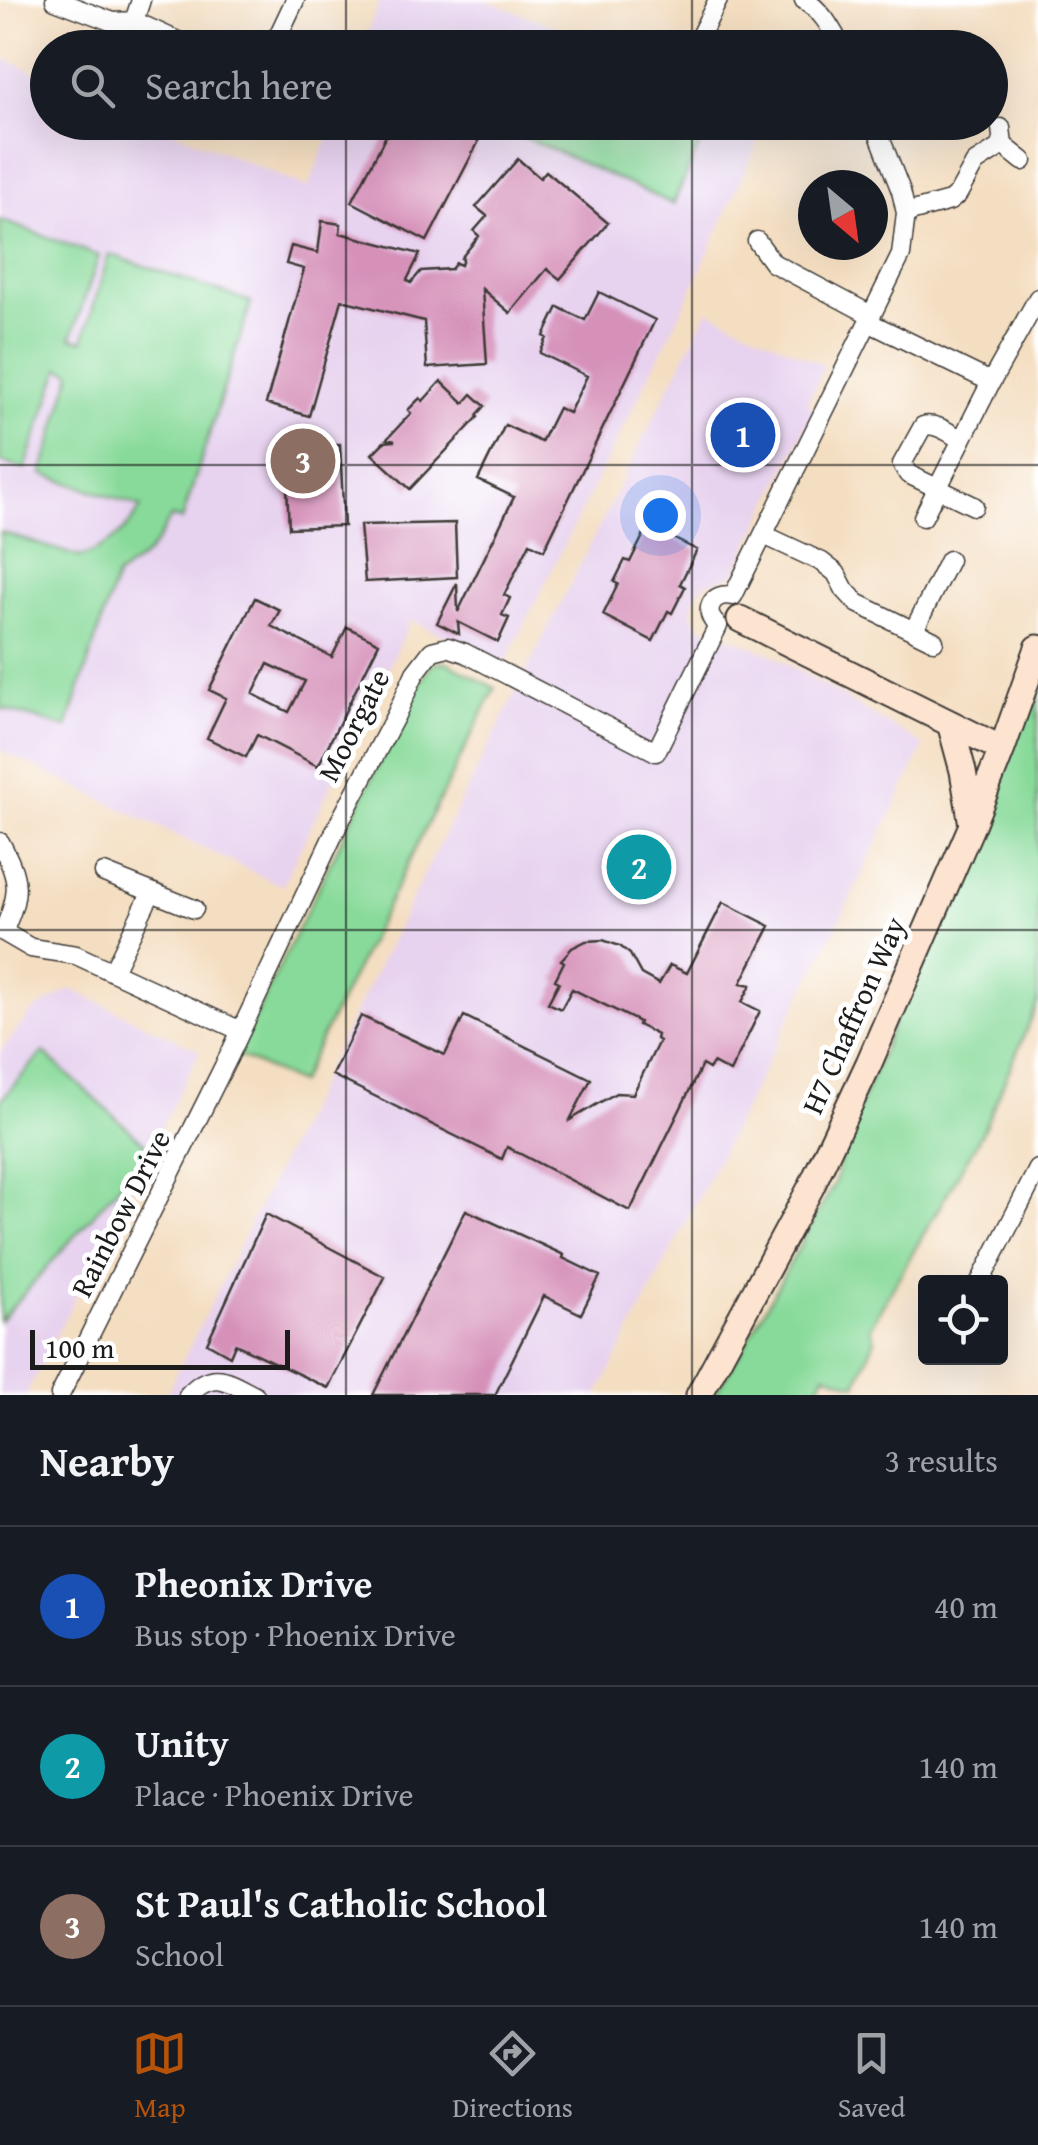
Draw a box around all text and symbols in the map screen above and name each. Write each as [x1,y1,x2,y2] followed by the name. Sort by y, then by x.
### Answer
[30,30,1008,140] search box
[145,57,333,113] text: Search here
[65,58,120,113] icon: search
[798,170,888,260] north arrow
[710,398,776,472] pin: 1
[270,424,336,498] pin: 3
[635,490,686,541] your location
[306,661,400,789] street label: Moorgate
[606,830,672,904] pin: 2
[790,909,916,1121] street label: H7 Chaffron Way
[59,1122,181,1304] street label: Rainbow Drive
[918,1275,1008,1365] map controls
[918,1275,1008,1365] button: locate
[30,1325,290,1370] scale bar
[45,1327,114,1368] text: 100 m
[40,1430,174,1491] text: Nearby
[885,1437,998,1484] text: 3 results
[135,1555,372,1611] text: Pheonix Drive
[64,1583,81,1630] text: 1
[934,1583,998,1630] text: 40 m
[135,1611,456,1658] text: Bus stop · Phoenix Drive
[135,1715,229,1771] text: Unity
[64,1743,81,1790] text: 2
[919,1743,998,1790] text: 140 m
[135,1771,414,1818] text: Place · Phoenix Drive
[135,1875,547,1931] text: St Paul's Catholic School
[64,1903,81,1950] text: 3
[919,1903,998,1950] text: 140 m
[135,1931,224,1978] text: School
[132,2026,187,2127] tab: Map
[452,2026,573,2127] tab: Directions
[838,2026,906,2127] tab: Saved

